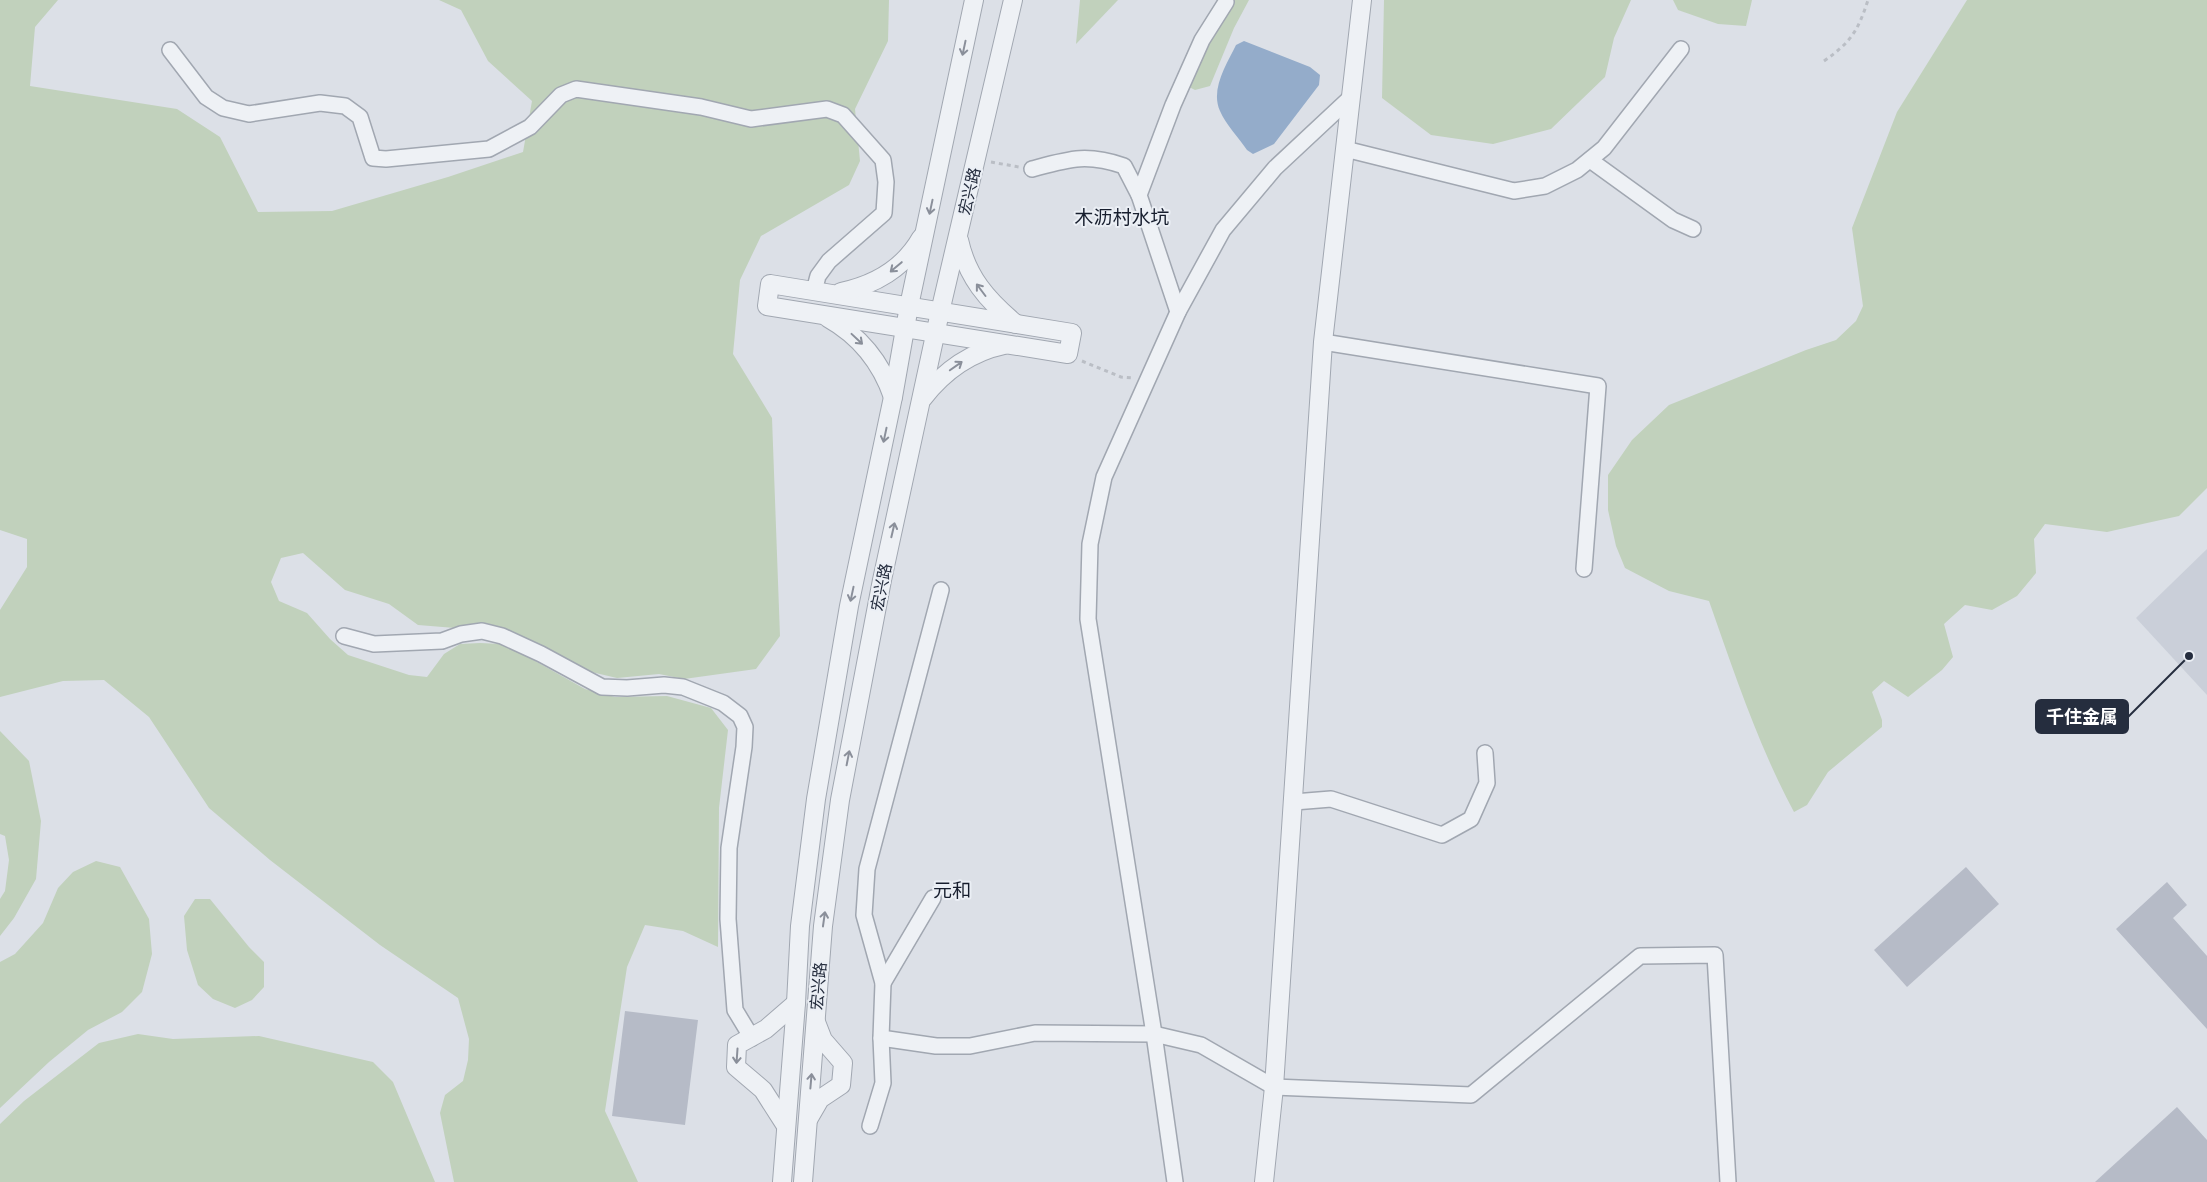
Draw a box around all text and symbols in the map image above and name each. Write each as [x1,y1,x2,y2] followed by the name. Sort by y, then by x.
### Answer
[959,39,968,55] one-way arrow
[955,166,984,217] street label: 宏兴路
[925,198,935,214] one-way arrow
[1074,206,1170,229] district label: 木沥村水坑
[890,262,903,273] one-way arrow
[976,283,986,297] one-way arrow
[850,333,863,345] one-way arrow
[949,361,963,371] one-way arrow
[880,426,889,442] one-way arrow
[889,523,898,539] one-way arrow
[868,562,895,612] street label: 宏兴路
[847,585,856,601] one-way arrow
[2036,700,2128,733] callout: 千住金属
[2046,706,2118,728] text: 千住金属
[844,751,854,767] one-way arrow
[933,879,971,902] district label: 元和
[819,911,829,927] one-way arrow
[807,961,830,1011] street label: 宏兴路
[732,1048,741,1064] one-way arrow
[806,1073,815,1089] one-way arrow

